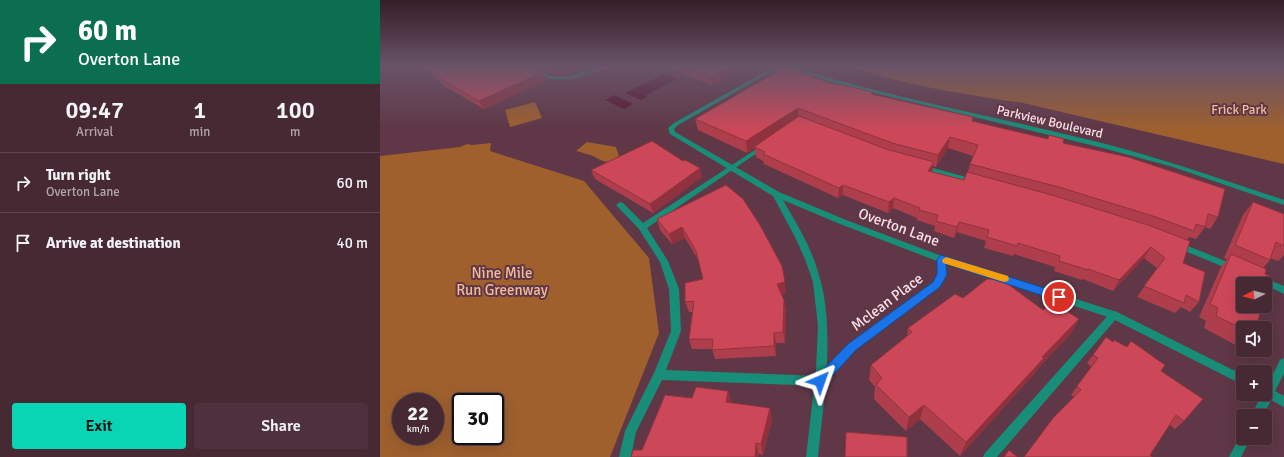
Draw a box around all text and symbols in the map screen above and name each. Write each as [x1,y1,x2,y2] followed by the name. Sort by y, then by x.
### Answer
[78,14,137,48] text: 60 m
[12,16,64,68] icon: right
[78,48,180,70] text: Overton Lane
[65,95,124,125] text: 09:47
[193,95,206,125] text: 1
[276,95,315,125] text: 100
[995,102,1105,142] street label: Parkview Boulevard
[1211,102,1267,118] park label: Frick Park
[76,124,113,140] text: Arrival
[189,124,210,140] text: min
[290,124,300,140] text: m
[46,166,111,184] text: Turn right
[12,172,34,194] icon: right
[337,174,368,192] text: 60 m
[46,184,120,200] text: Overton Lane
[856,204,942,250] street label: Overton Lane
[12,232,34,254] icon: arrive
[46,234,181,252] text: Arrive at destination
[337,234,368,252] text: 40 m
[456,264,548,299] park label: Nine Mile Run Greenway
[848,269,926,335] street label: Mclean Place
[1236,277,1272,313] north arrow
[1236,277,1272,445] map controls
[1042,280,1076,314] pin
[1048,286,1070,308] icon: arrive
[1236,321,1272,357] button: sound
[799,360,841,402] position arrow
[1236,365,1272,401] button: +
[452,393,504,445] speed limit sign: 30
[407,401,429,426] text: 22
[12,403,186,449] button: Exit
[194,403,368,449] button: Share
[1236,409,1272,445] button: −
[407,423,429,435] text: km/h

